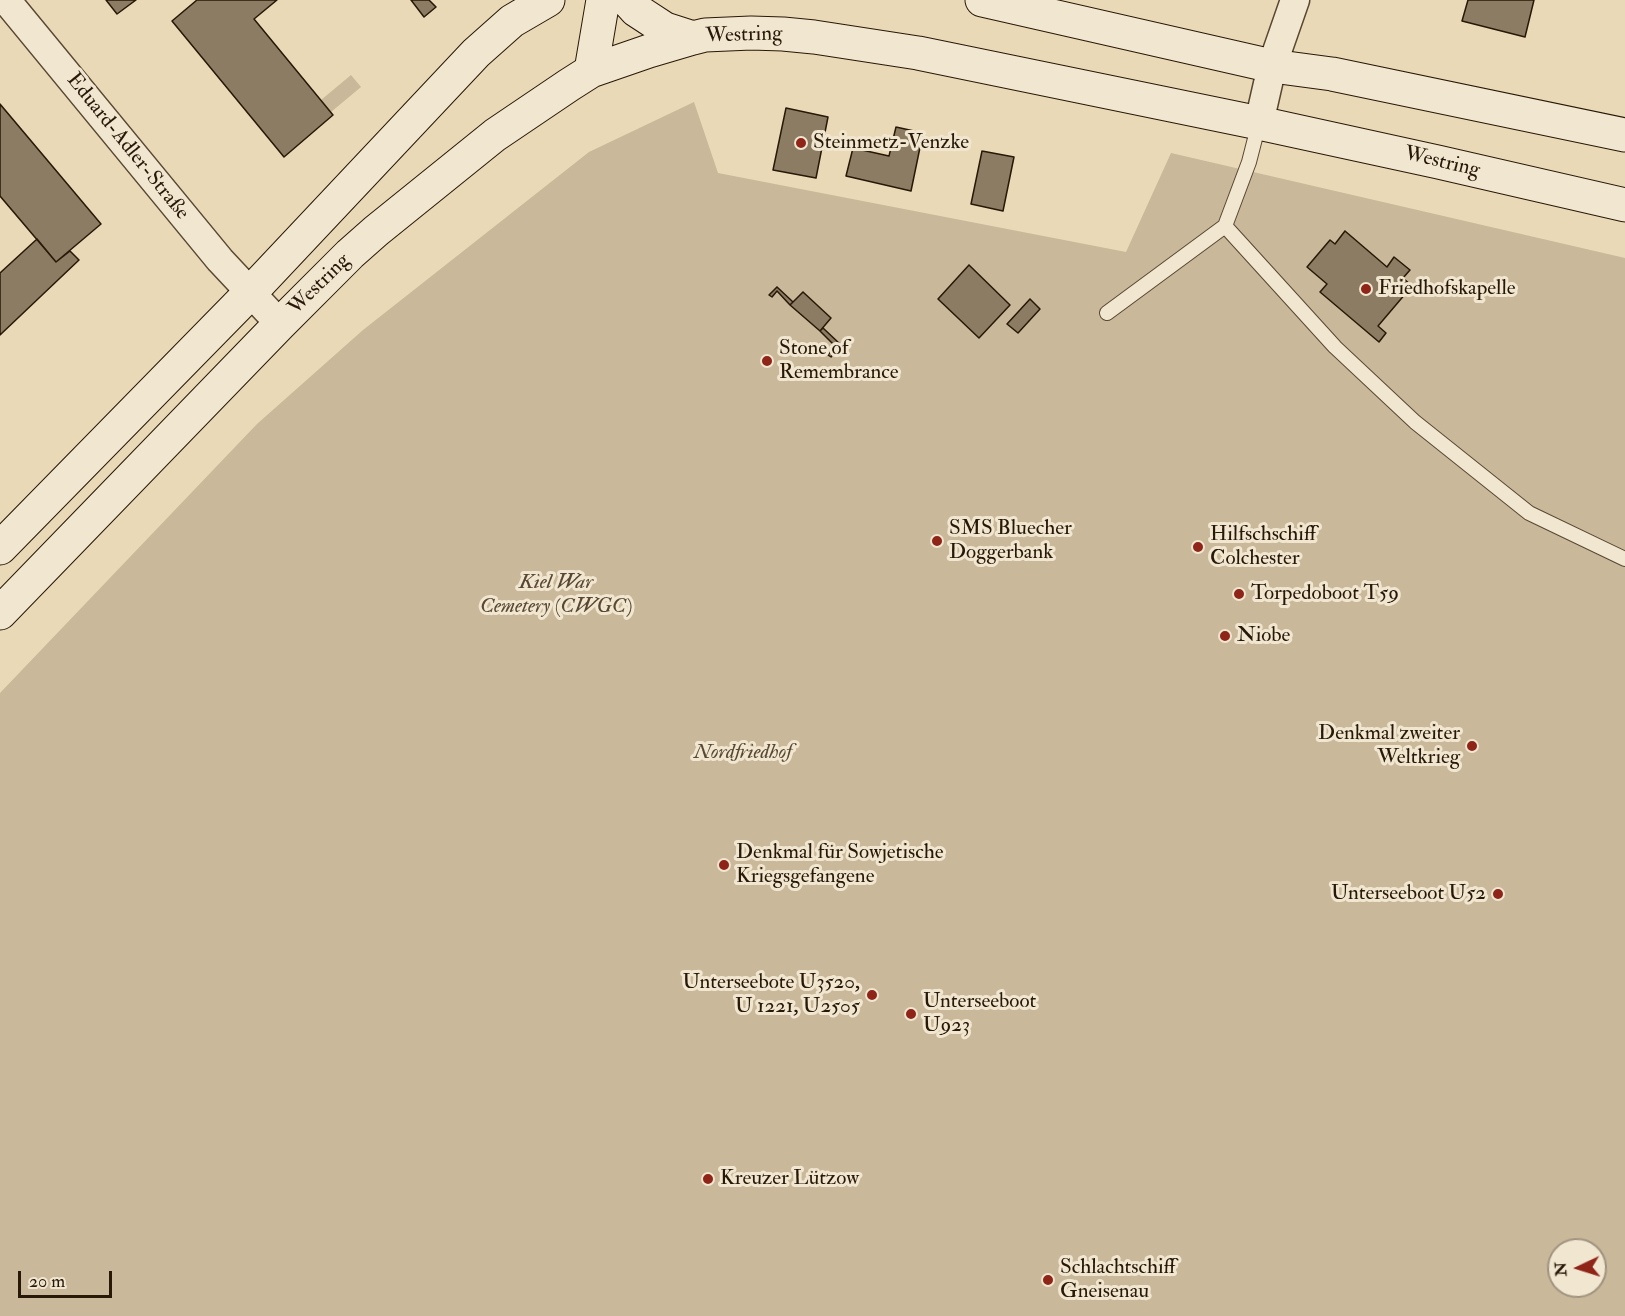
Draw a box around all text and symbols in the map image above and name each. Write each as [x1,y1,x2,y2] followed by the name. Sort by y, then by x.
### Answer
[705,22,783,50] street label: Westring
[60,69,194,225] street label: Eduard-Adler-Straße
[813,130,969,156] place label: Steinmetz-Venzke
[794,136,808,150] marker: Steinmetz-Venzke
[1402,142,1482,184] street label: Westring
[284,249,356,321] street label: Westring
[1378,276,1516,302] place label: Friedhofskapelle
[1359,282,1373,296] marker: Friedhofskapelle
[779,336,899,386] place label: Stone of Remembrance
[760,354,774,368] marker: Stone of Remembrance
[949,516,1072,566] place label: SMS Bluecher Doggerbank
[1210,522,1316,572] place label: Hilfschschiff Colchester
[930,534,944,548] marker: SMS Bluecher Doggerbank
[1191,540,1205,554] marker: Hilfschschiff Colchester
[480,570,632,620] park label: Kiel War Cemetery (CWGC)
[1251,581,1399,607] place label: Torpedoboot T59
[1232,587,1246,601] marker: Torpedoboot T59
[1237,623,1290,649] place label: Niobe
[1218,629,1232,643] marker: Niobe
[1318,721,1460,771] place label: Denkmal zweiter Weltkrieg
[1465,739,1479,753] marker: Denkmal zweiter Weltkrieg
[694,740,792,766] park label: Nordfriedhof
[736,840,943,890] place label: Denkmal für Sowjetische Kriegsgefangene
[717,858,731,872] marker: Denkmal für Sowjetische Kriegsgefangene
[1331,881,1486,907] place label: Unterseeboot U52
[1491,887,1505,901] marker: Unterseeboot U52
[682,970,860,1020] place label: Unterseebote U3520, U 1221, U2505
[865,988,879,1002] marker: Unterseebote U3520, U 1221, U2505
[923,989,1036,1039] place label: Unterseeboot U923
[904,1007,918,1021] marker: Unterseeboot U923
[720,1166,859,1192] place label: Kreuzer Lützow
[701,1172,715,1186] marker: Kreuzer Lützow
[1547,1238,1607,1298] north arrow
[1060,1255,1176,1305] place label: Schlachtschiff Gneisenau
[21,1259,116,1297] scale bar
[1551,1261,1572,1277] text: N
[29,1270,65,1293] text: 20 m
[1041,1273,1055,1287] marker: Schlachtschiff Gneisenau

